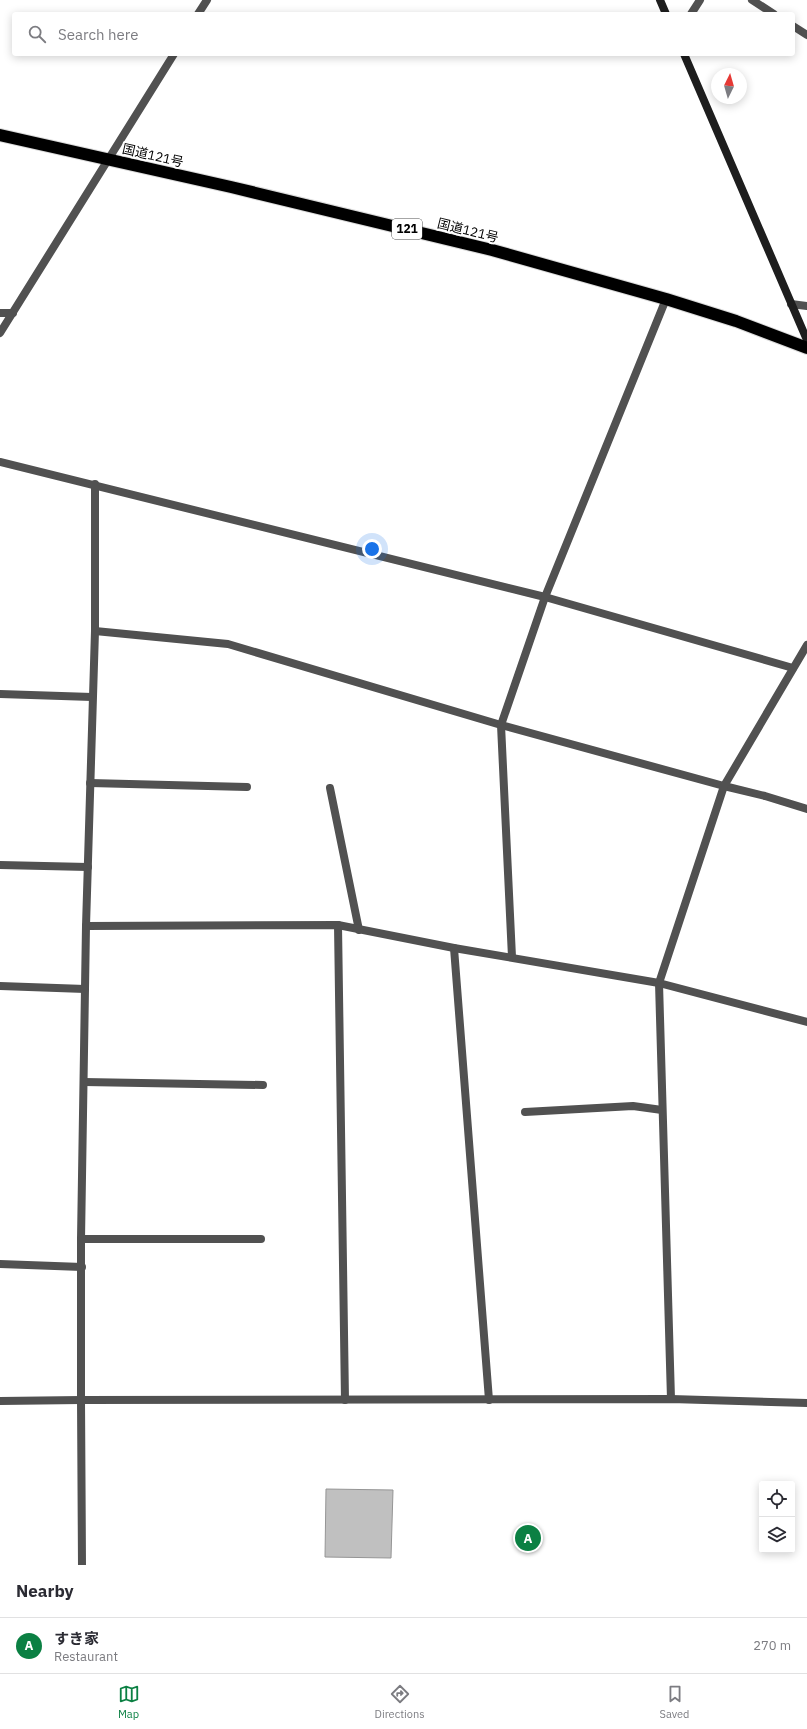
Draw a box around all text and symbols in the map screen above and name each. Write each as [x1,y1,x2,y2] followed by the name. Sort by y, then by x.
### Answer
[12,12,795,56] search box
[26,23,48,45] icon: search
[58,25,138,44] text: Search here
[711,68,747,104] north arrow
[121,140,185,171] street label: 国道121号
[436,215,500,246] street label: 国道121号
[392,219,422,239] road number: 121
[362,539,382,559] your location
[759,1481,795,1553] map controls
[759,1481,795,1517] button: locate
[759,1517,795,1553] button: layers
[515,1523,541,1553] pin: A
[16,1580,74,1602] text: Nearby
[54,1629,99,1648] text: すき家
[25,1637,33,1654] text: A
[753,1637,791,1654] text: 270 m
[54,1648,118,1665] text: Restaurant
[118,1683,140,1721] tab: Map
[375,1683,425,1721] tab: Directions
[660,1683,689,1721] tab: Saved

